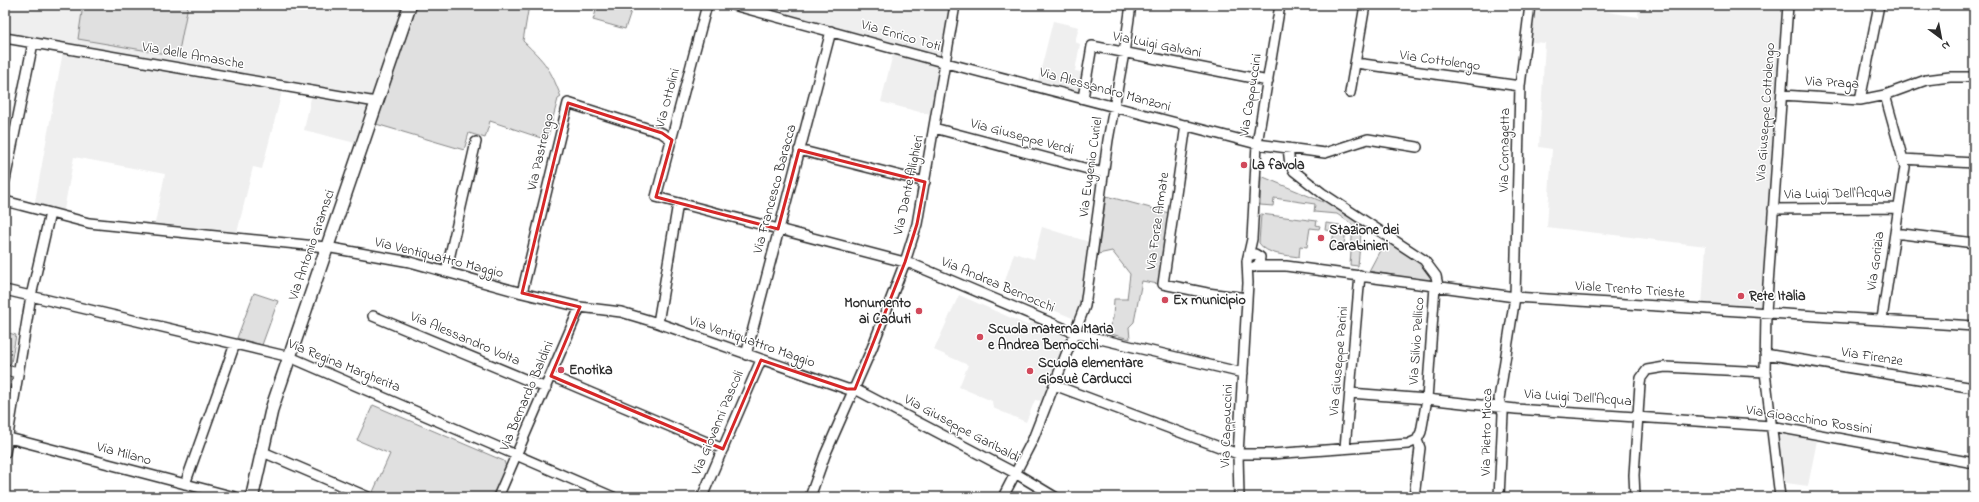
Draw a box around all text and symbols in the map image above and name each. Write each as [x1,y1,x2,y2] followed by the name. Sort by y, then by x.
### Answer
[858,14,943,57] street label: Via Enrico Toti
[1921,18,1961,58] north arrow
[1110,26,1203,65] street label: Via Luigi Galvani
[139,37,246,75] street label: Via delle Arnasche
[1938,37,1953,54] text: N
[1751,42,1782,183] street label: Via Giuseppe Cottolengo
[1397,45,1482,78] street label: Via Cottolengo
[1234,52,1268,139] street label: Via Cappuccini
[1036,62,1173,118] street label: Via Alessandro Manzoni
[650,66,686,131] street label: Via Ottolini
[1803,71,1859,96] street label: Via Praga
[1494,108,1517,193] street label: Via Cornagetta
[522,111,561,194] street label: Via Pastrengo
[967,113,1076,161] street label: Via Giuseppe Verdi
[1073,115,1109,220] street label: Via Eugenio Curiel
[747,122,802,257] street label: Via Francesco Baracca
[888,133,931,238] street label: Via Dante Alighieri
[1252,155,1305,176] place label: La favola
[1239,160,1249,170] marker: La favola
[1141,170,1175,272] street label: Via Forze Armate
[1783,183,1892,206] street label: Via Luigi Dell'Acqua
[283,187,341,304] street label: Via Antonio Gramsci
[1329,220,1400,257] place label: Stazione dei Carabinieri
[1861,230,1891,293] street label: Via Gorizia
[371,232,506,285] street label: Via Ventiquattro Maggio
[1316,233,1326,243] marker: Stazione dei Carabinieri
[937,251,1058,318] street label: Via Andrea Bernocchi
[1574,276,1686,304] street label: Viale Trento Trieste
[1748,286,1806,307] place label: Rete Italia
[1173,290,1246,311] place label: Ex municipio
[1736,291,1746,301] marker: Rete Italia
[844,293,911,330] place label: Monumento ai Caduti
[1160,295,1170,305] marker: Ex municipio
[1403,297,1431,386] street label: Via Silvio Pellico
[1324,305,1354,418] street label: Via Giuseppe Parini
[406,306,523,372] street label: Via Alessandro Volta
[914,306,924,316] marker: Monumento ai Caduti
[685,310,818,374] street label: Via Ventiquattro Maggio
[988,319,1114,356] place label: Scuola materna Maria e Andrea Bernocchi
[975,332,985,342] marker: Scuola materna Maria e Andrea Bernocchi
[283,333,403,399] street label: Via Regina Margherita
[494,338,560,455] street label: Via Bernardo Baldini
[1839,342,1905,372] street label: Via Firenze
[1038,353,1144,390] place label: Scuola elementare Giosuè Carducci
[569,360,613,381] place label: Enotika
[556,365,566,375] marker: Enotika
[1025,366,1035,376] marker: Scuola elementare Giosuè Carducci
[686,367,750,480] street label: Via Giovanni Pascoli
[1215,384,1239,469] street label: Via Cappuccini
[1522,384,1632,413] street label: Via Luigi Dell'Acqua
[1476,388,1498,477] street label: Via Pietro Micca
[899,389,1024,469] street label: Via Giuseppe Garibaldi
[1743,400,1874,440] street label: Via Gioacchino Rossini
[93,436,154,471] street label: Via Milano

